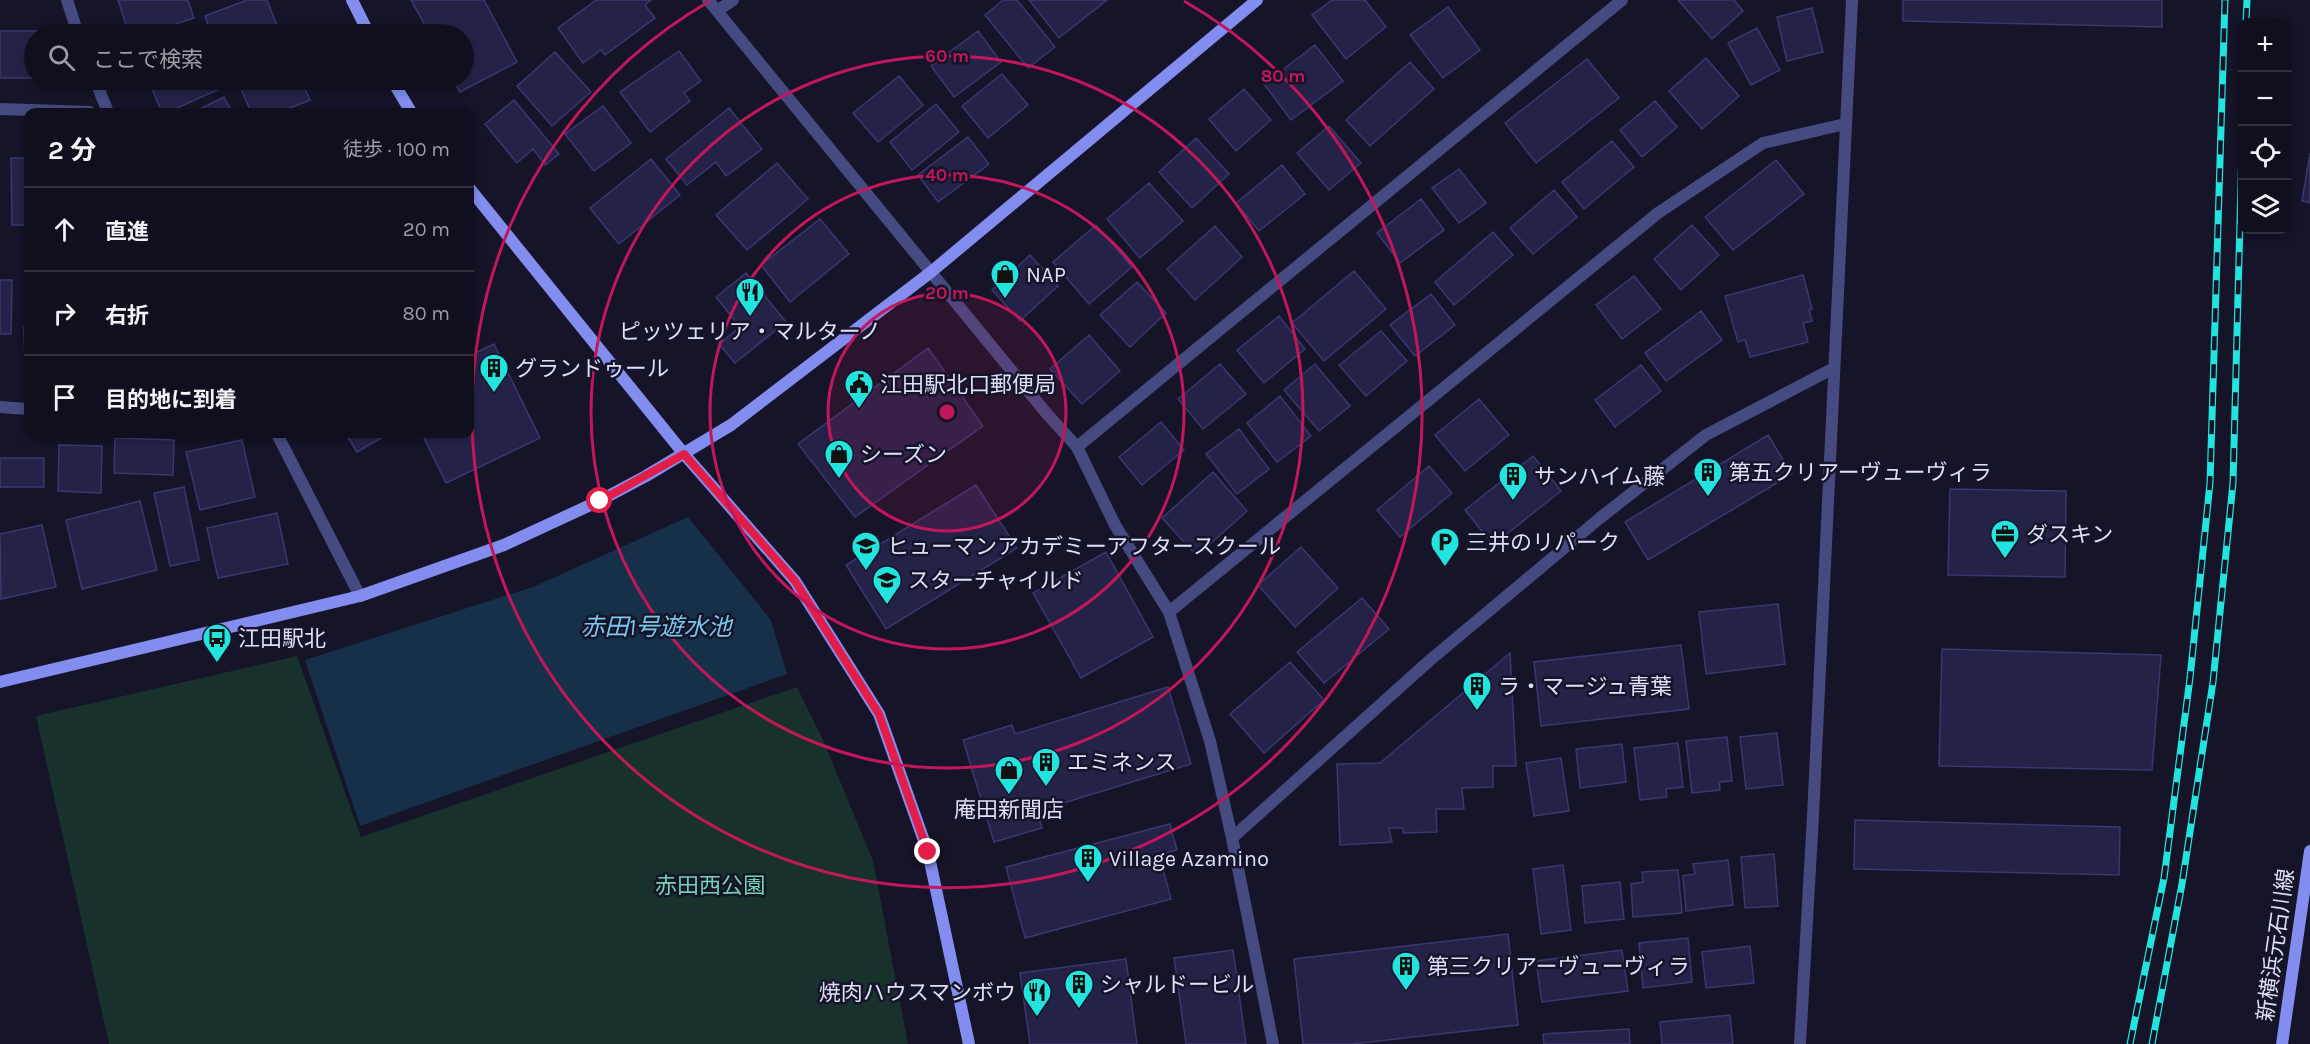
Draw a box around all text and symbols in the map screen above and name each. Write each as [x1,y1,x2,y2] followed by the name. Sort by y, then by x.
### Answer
[2238,18,2292,234] map controls
[2238,18,2292,72] button: +
[24,24,474,90] search box
[45,41,78,74] icon: search
[925,45,969,67] text: 60 m
[93,47,203,73] text: ここで検索
[1261,65,1305,87] text: 80 m
[2238,72,2292,126] button: −
[2238,126,2292,180] button: locate
[48,135,96,166] text: 2 分
[343,138,450,161] text: 徒歩 · 100 m
[925,164,969,186] text: 40 m
[2238,180,2292,234] button: layers
[48,213,81,246] icon: ahead
[403,218,450,241] text: 20 m
[105,219,149,245] text: 直進
[989,258,1021,300] shop icon: NAP
[1026,262,1066,288] place label: NAP
[734,276,766,318] restaurant icon: ピッツェリア・マルターノ
[925,282,969,304] text: 20 m
[48,297,81,330] icon: right
[402,302,450,325] text: 80 m
[105,303,149,329] text: 右折
[619,319,881,345] place label: ピッツェリア・マルターノ
[478,352,510,394] building icon: グランドゥール
[515,356,669,382] place label: グランドゥール
[843,368,875,410] public building icon: 江田駅北口郵便局
[880,372,1056,398] place label: 江田駅北口郵便局
[48,381,81,414] icon: arrive
[105,387,237,413] text: 目的地に到着
[937,402,957,422] centre of rings
[823,438,855,480] shop icon: シーズン
[860,442,947,468] place label: シーズン
[1692,456,1724,498] building icon: 第五クリアーヴューヴィラ
[1497,460,1529,502] building icon: サンハイム藤
[1729,460,1992,486] place label: 第五クリアーヴューヴィラ
[1534,464,1665,490] place label: サンハイム藤
[586,487,612,513] route start
[1989,518,2021,560] office icon: ダスキン
[2026,522,2113,548] place label: ダスキン
[1429,526,1461,568] parking icon: 三井のリパーク
[850,530,882,572] school or university icon: ヒューマンアカデミーアフタースクール
[1466,530,1620,556] place label: 三井のリパーク
[887,534,1281,560] place label: ヒューマンアカデミーアフタースクール
[871,564,903,606] school or university icon: スターチャイルド
[908,568,1084,594] place label: スターチャイルド
[580,613,734,641] water label: 赤田1号遊水池
[201,622,233,664] bus stop icon: 江田駅北
[238,626,326,652] place label: 江田駅北
[1461,670,1493,712] building icon: ラ・マージュ青葉
[1498,674,1672,700] place label: ラ・マージュ青葉
[1030,746,1062,788] building icon: エミネンス
[1067,750,1177,776] place label: エミネンス
[993,754,1025,796] shop icon: 庵田新聞店
[954,797,1064,823] place label: 庵田新聞店
[914,838,940,864] route end
[1072,842,1104,884] building icon: Village Azamino
[1109,846,1269,872] place label: Village Azamino
[2252,867,2300,1023] street label: 新横浜元石川線
[655,873,765,899] park label: 赤田西公園
[1390,950,1422,992] building icon: 第三クリアーヴューヴィラ
[1427,954,1690,980] place label: 第三クリアーヴューヴィラ
[1063,968,1095,1010] building icon: シャルドービル
[1100,972,1254,998] place label: シャルドービル
[1021,976,1053,1018] restaurant icon: 焼肉ハウスマンボウ
[819,980,1016,1006] place label: 焼肉ハウスマンボウ

